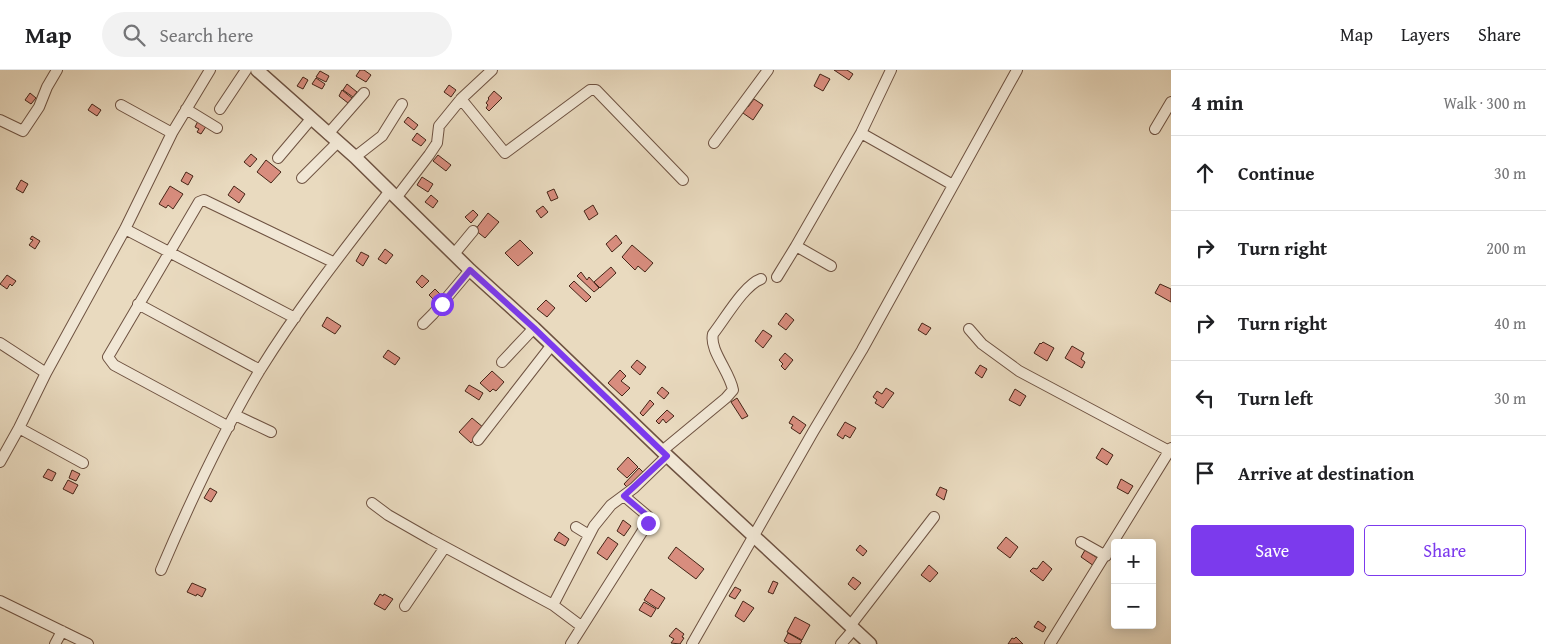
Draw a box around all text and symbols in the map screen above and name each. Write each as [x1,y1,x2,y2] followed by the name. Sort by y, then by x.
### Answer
[102,12,452,57] search box
[25,17,72,52] text: Map
[120,21,148,49] icon: search
[160,21,253,49] text: Search here
[1340,21,1373,48] text: Map
[1401,21,1450,48] text: Layers
[1478,21,1521,48] text: Share
[1191,87,1243,118] text: 4 min
[1443,91,1526,115] text: Walk · 300 m
[1191,159,1219,187] icon: ahead
[1238,159,1315,187] text: Continue
[1494,161,1526,185] text: 30 m
[1191,234,1219,262] icon: right
[1238,234,1327,262] text: Turn right
[1486,236,1526,260] text: 200 m
[431,293,454,316] route start
[1191,309,1219,337] icon: right
[1238,309,1327,337] text: Turn right
[1494,311,1526,335] text: 40 m
[1191,384,1219,412] icon: left
[1238,384,1313,412] text: Turn left
[1494,386,1526,410] text: 30 m
[1191,459,1219,487] icon: arrive
[1238,459,1414,487] text: Arrive at destination
[637,512,660,535] route end
[1191,525,1354,576] button: Save
[1364,525,1526,576] button: Share
[1111,539,1156,629] map controls
[1111,539,1156,584] button: +
[1111,584,1156,629] button: −

